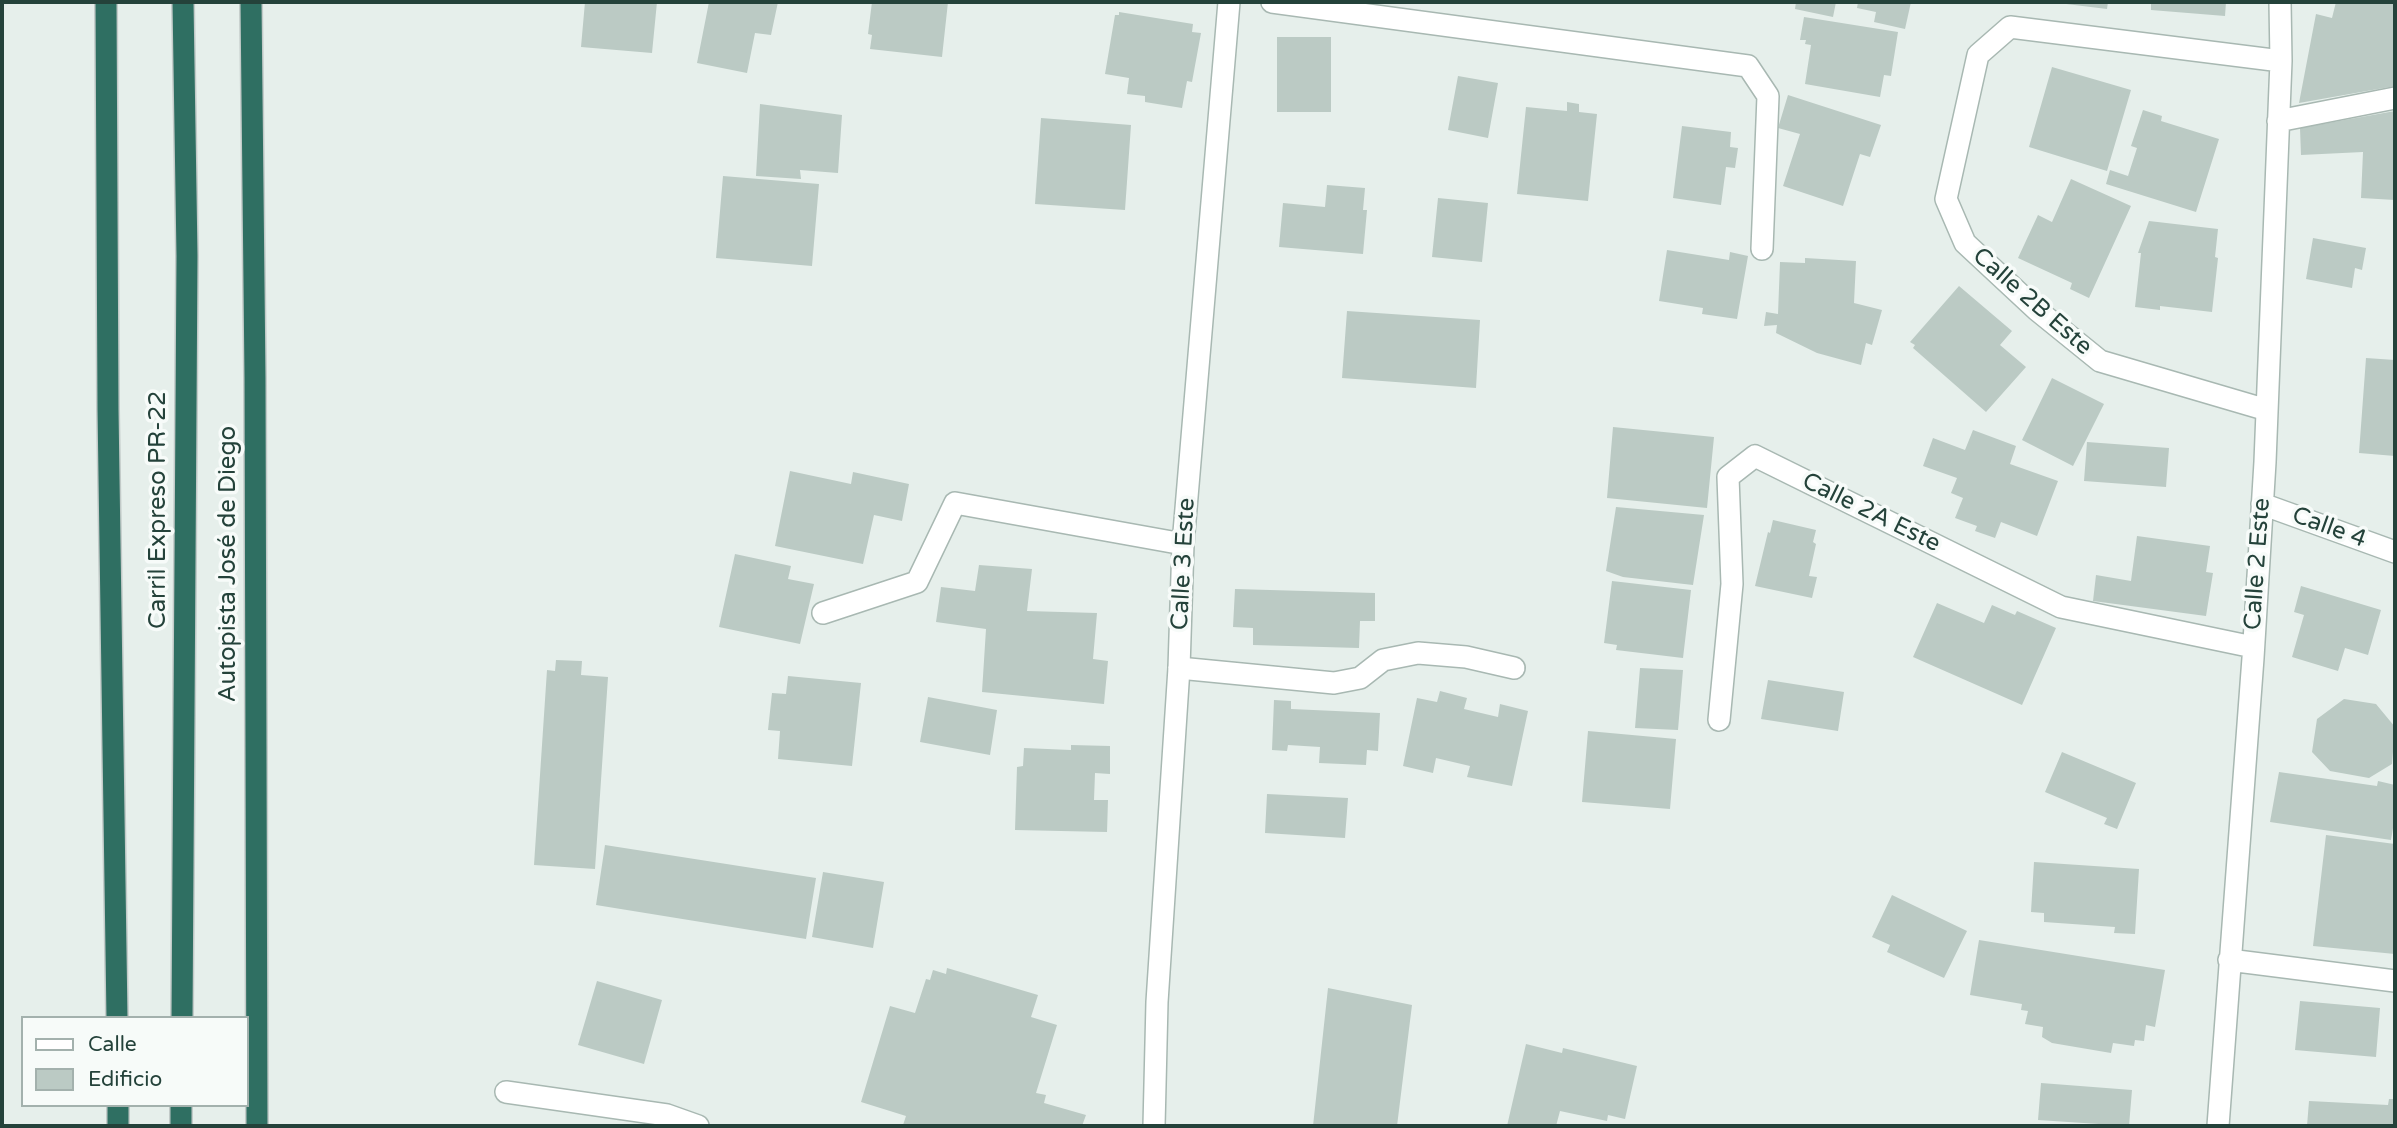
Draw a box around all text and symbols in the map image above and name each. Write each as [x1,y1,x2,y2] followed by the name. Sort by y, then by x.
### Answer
[1966,242,2098,362] street label: Calle 2B Este
[145,391,173,629] street label: Carril Expreso PR-22
[215,426,243,702] street label: Autopista José de Diego
[1797,467,1945,559] street label: Calle 2A Este
[1166,497,1202,631] street label: Calle 3 Este
[2239,497,2277,631] street label: Calle 2 Este
[2288,501,2370,555] street label: Calle 4
[21,1016,248,1107] legend
[88,1032,137,1057] text: Calle
[88,1067,162,1092] text: Edificio

